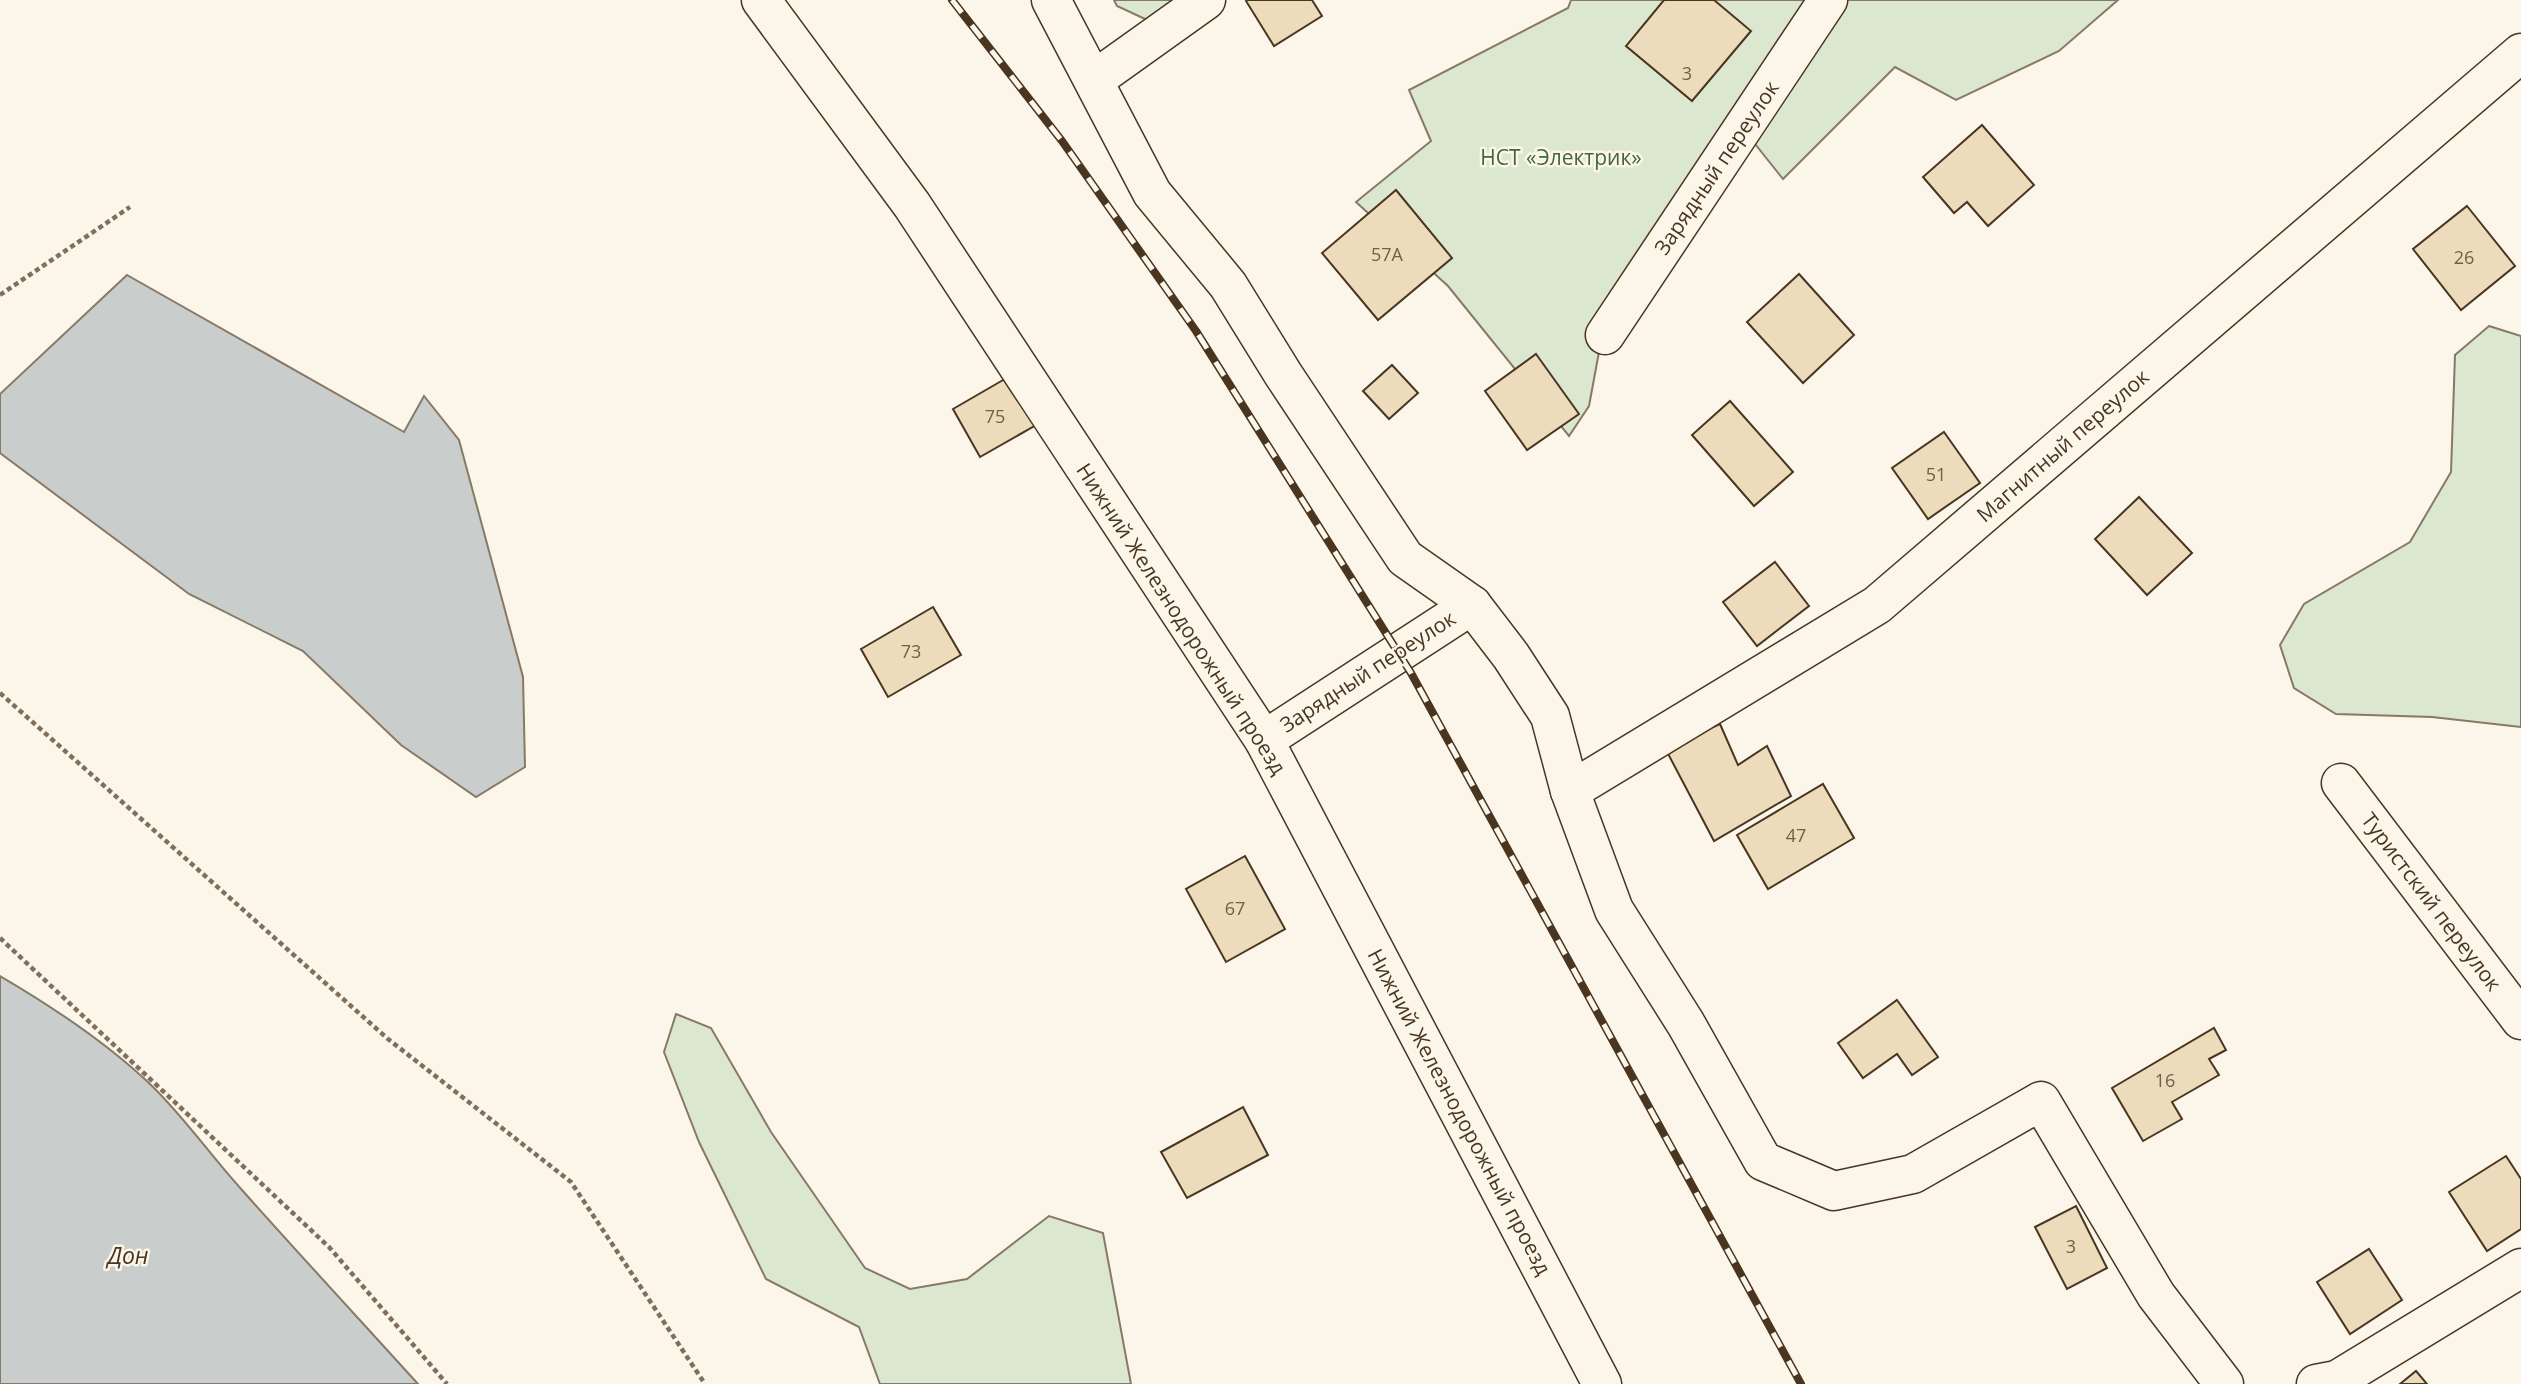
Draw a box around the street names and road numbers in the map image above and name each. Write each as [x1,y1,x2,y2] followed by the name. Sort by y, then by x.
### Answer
[1647,75,1785,260] street label: Зарядный переулок
[1970,362,2155,528] street label: Магнитный переулок
[1071,458,1293,779] street label: Нижний Железнодорожный проезд
[1274,604,1461,738] street label: Зарядный переулок
[2355,806,2508,996] street label: Туристский переулок
[1362,944,1558,1279] street label: Нижний Железнодорожный проезд

